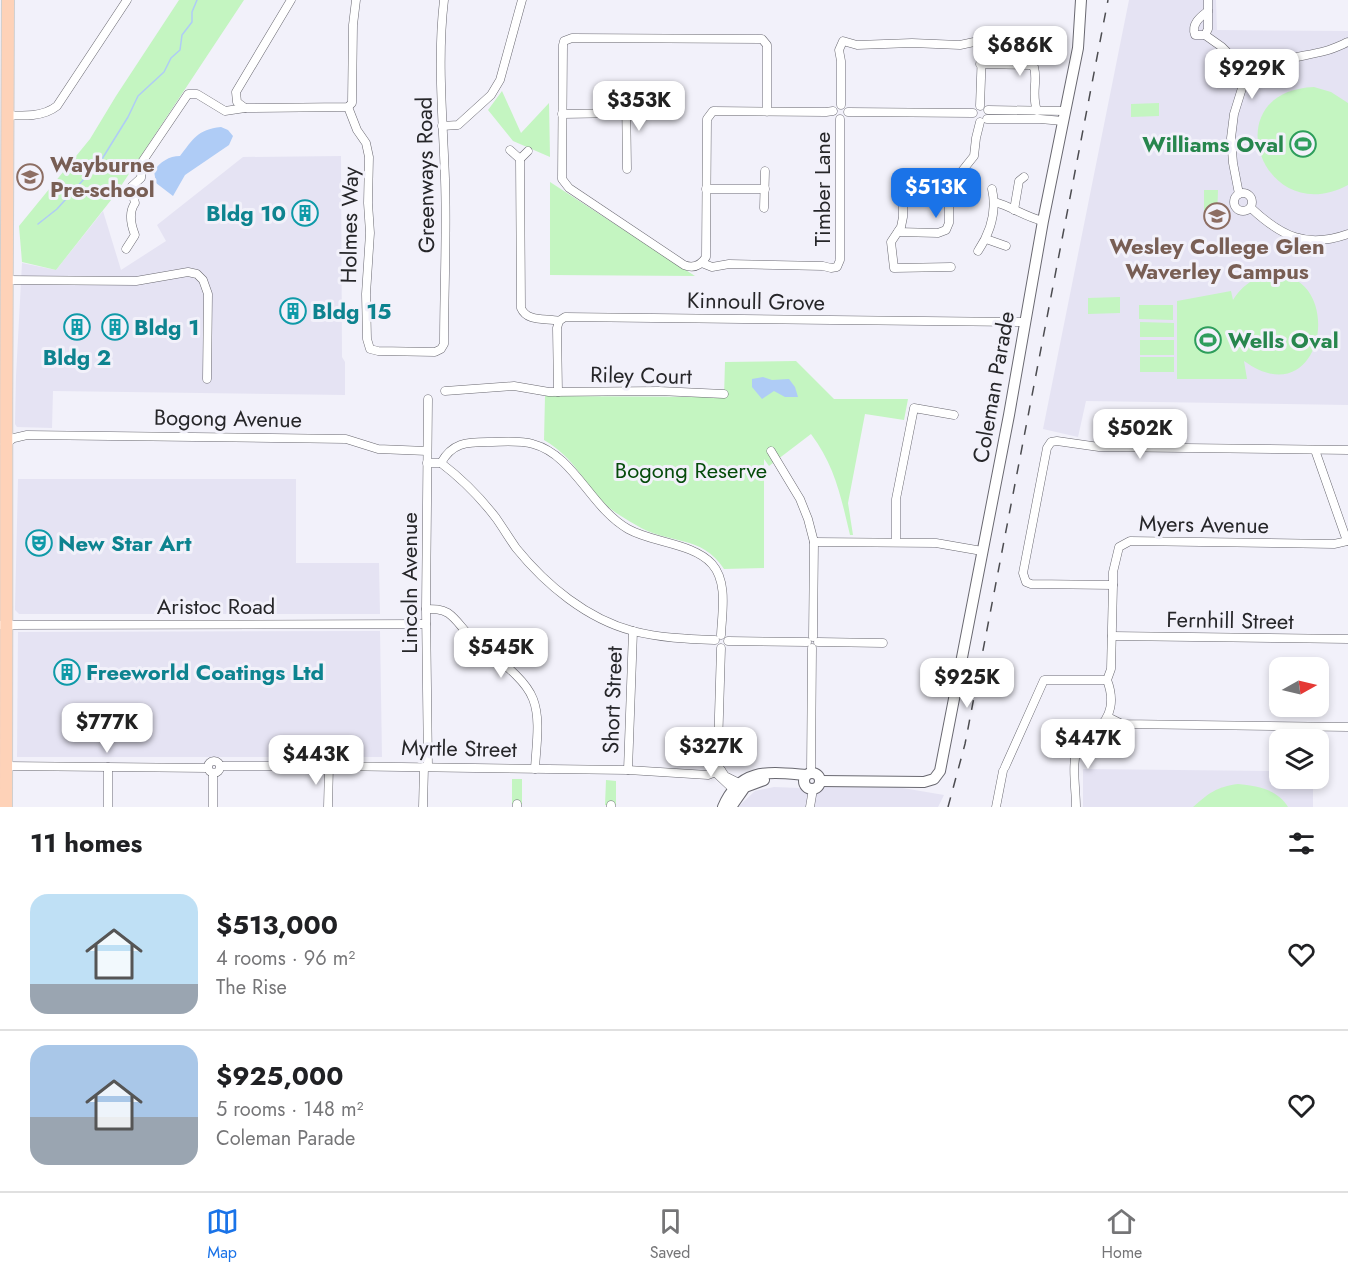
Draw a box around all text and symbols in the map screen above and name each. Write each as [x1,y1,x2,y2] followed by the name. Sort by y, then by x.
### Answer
[978,26,1062,77] pin: $686K
[987,31,1053,60] text: $686K
[1210,49,1294,100] pin: $929K
[1219,54,1285,83] text: $929K
[597,81,681,132] pin: $353K
[607,86,671,115] text: $353K
[408,97,442,253] street label: Greenways Road
[1142,128,1284,160] place label: Williams Oval
[1288,129,1318,159] sports icon: Williams Oval
[806,132,838,246] street label: Timber Lane
[50,148,155,205] place label: Wayburne Pre-school
[15,162,45,192] school or university icon: Wayburne Pre-school
[332,166,366,284] street label: Holmes Way
[894,168,978,219] pin: $513K
[905,173,967,202] text: $513K
[206,197,286,229] place label: Bldg 10
[290,198,320,228] building icon: Bldg 10
[1202,201,1232,231] school or university icon: Wesley College Glen Waverley Campus
[1109,230,1325,287] place label: Wesley College Glen Waverley Campus
[687,284,825,318] street label: Kinnoull Grove
[312,295,392,327] place label: Bldg 15
[278,296,308,326] building icon: Bldg 15
[964,309,1022,465] street label: Coleman Parade
[134,311,199,343] place label: Bldg 1
[62,312,92,342] building icon: Bldg 2
[100,312,130,342] building icon: Bldg 1
[1228,324,1339,356] place label: Wells Oval
[1193,325,1223,355] sports icon: Wells Oval
[43,341,111,373] place label: Bldg 2
[590,358,693,392] street label: Riley Court
[154,401,302,435] street label: Bogong Avenue
[1098,409,1182,460] pin: $502K
[1107,414,1173,443] text: $502K
[615,454,767,486] park label: Bogong Reserve
[1139,507,1269,541] street label: Myers Avenue
[393,512,425,654] street label: Lincoln Avenue
[58,527,192,559] place label: New Star Art
[24,528,54,558] theatre icon: New Star Art
[157,590,275,622] street label: Aristoc Road
[1166,603,1295,637] street label: Fernhill Street
[459,628,543,679] pin: $545K
[468,633,534,662] text: $545K
[594,645,630,754] street label: Short Street
[86,656,324,688] place label: Freeworld Coatings Ltd
[52,657,82,687] building icon: Freeworld Coatings Ltd
[1269,657,1329,717] north arrow
[1269,657,1329,789] map controls
[925,658,1009,709] pin: $925K
[934,663,1000,692] text: $925K
[65,703,149,754] pin: $777K
[76,708,138,737] text: $777K
[1046,719,1130,770] pin: $447K
[1055,724,1121,753] text: $447K
[669,727,753,778] pin: $327K
[1269,729,1329,789] button: layers
[401,731,518,765] street label: Myrtle Street
[679,732,743,761] text: $327K
[274,735,358,786] pin: $443K
[283,740,349,769] text: $443K
[30,824,142,862] text: 11 homes
[1285,827,1318,860] icon: filters
[216,906,338,944] text: $513,000
[78,918,150,990] icon: home
[1285,938,1318,971] icon: heart
[216,944,355,973] text: 4 rooms · 96 m²
[216,973,287,1002] text: The Rise
[216,1057,343,1095] text: $925,000
[78,1069,150,1141] icon: home
[1285,1089,1318,1122] icon: heart
[216,1095,363,1124] text: 5 rooms · 148 m²
[216,1124,355,1153] text: Coleman Parade
[206,1205,239,1264] tab: Map
[650,1205,690,1264] tab: Saved
[1101,1205,1142,1264] tab: Home

